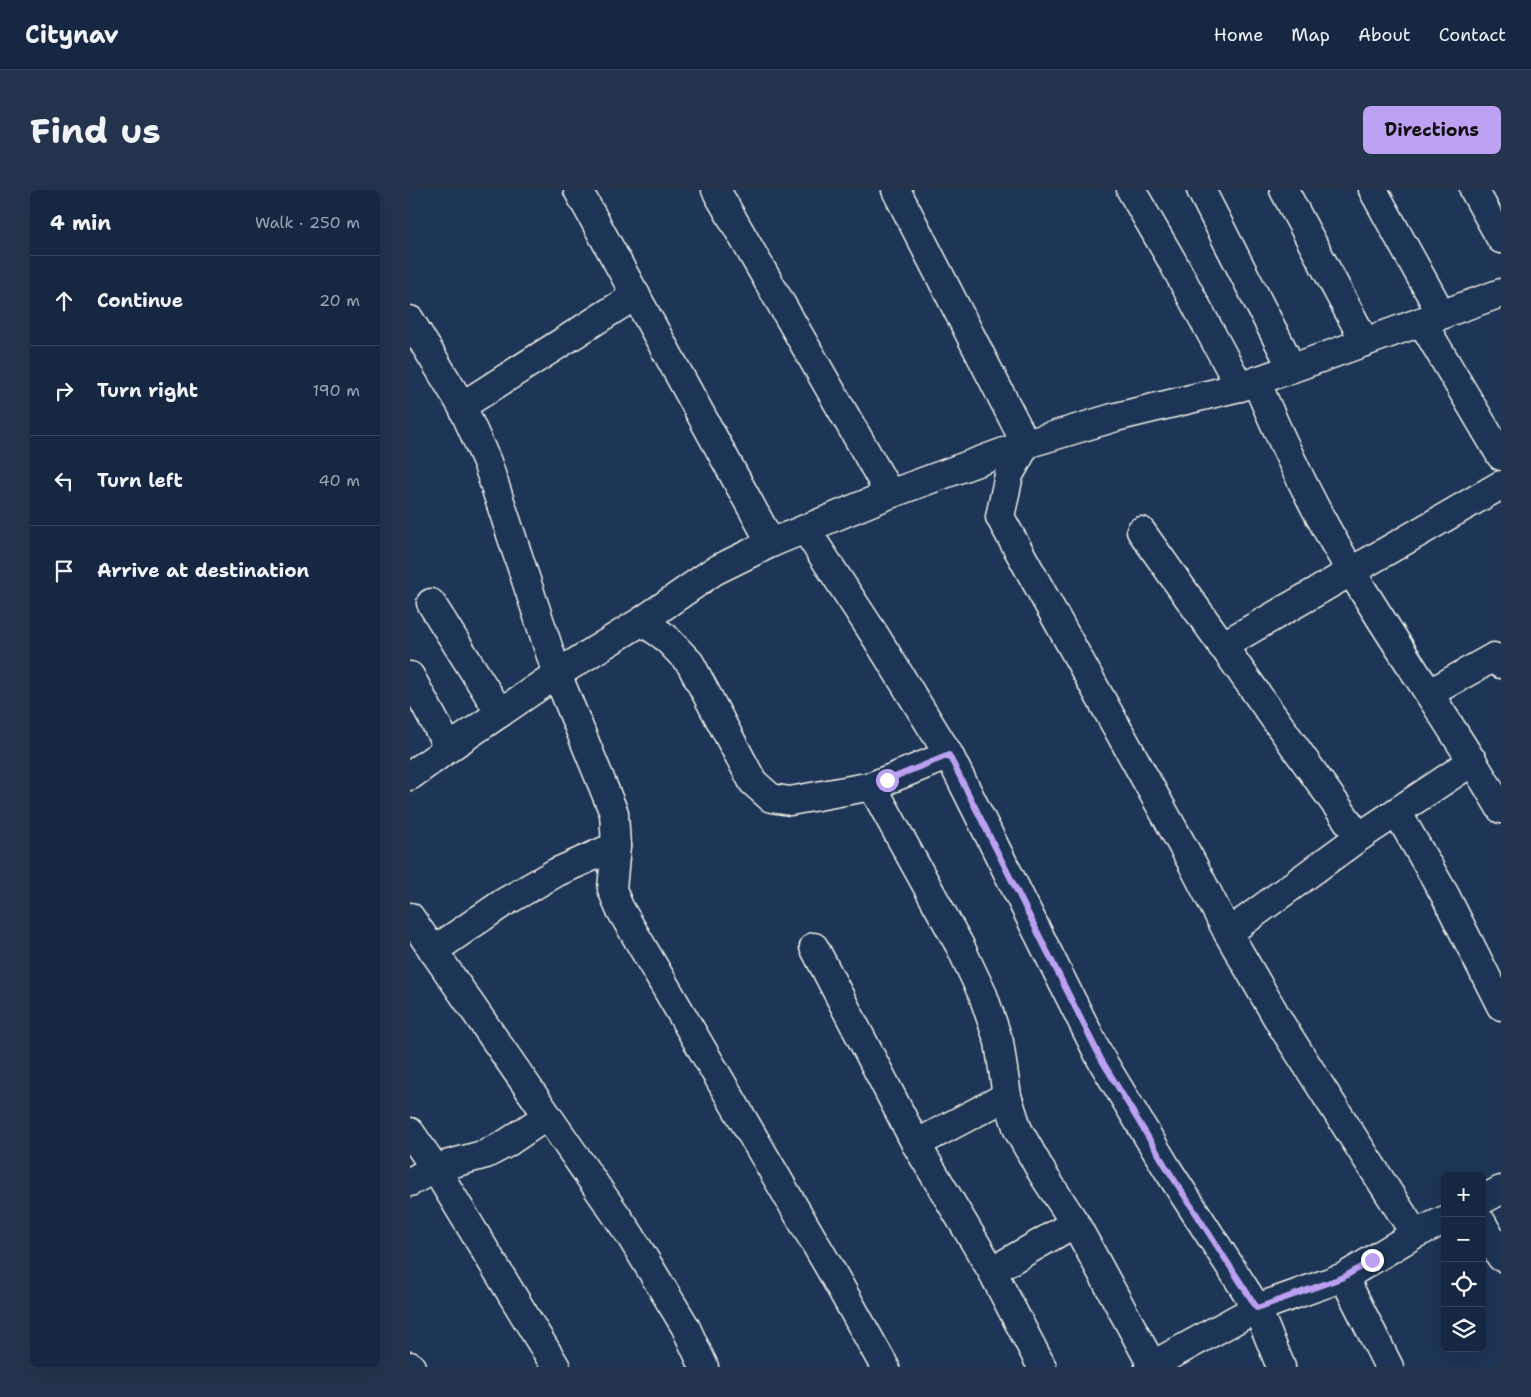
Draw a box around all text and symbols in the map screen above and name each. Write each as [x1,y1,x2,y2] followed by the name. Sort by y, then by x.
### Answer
[25,19,119,51] text: Citynav
[1214,23,1263,47] text: Home
[1291,23,1330,47] text: Map
[1358,23,1411,47] text: About
[1439,23,1506,47] text: Contact
[1363,106,1501,154] button: Directions
[30,107,161,154] text: Find us
[50,209,111,237] text: 4 min
[255,212,360,233] text: Walk · 250 m
[50,287,78,315] icon: ahead
[97,288,183,313] text: Continue
[319,290,360,311] text: 20 m
[50,377,78,405] icon: right
[97,378,198,403] text: Turn right
[313,380,360,401] text: 190 m
[50,467,78,495] icon: left
[97,468,183,493] text: Turn left
[318,470,360,491] text: 40 m
[50,557,78,585] icon: arrive
[97,558,309,583] text: Arrive at destination
[876,769,899,792] route start
[1441,1172,1486,1352] map controls
[1441,1172,1486,1217] button: +
[1441,1217,1486,1262] button: −
[1361,1249,1384,1272] route end
[1441,1262,1486,1307] button: locate
[1441,1307,1486,1352] button: layers

